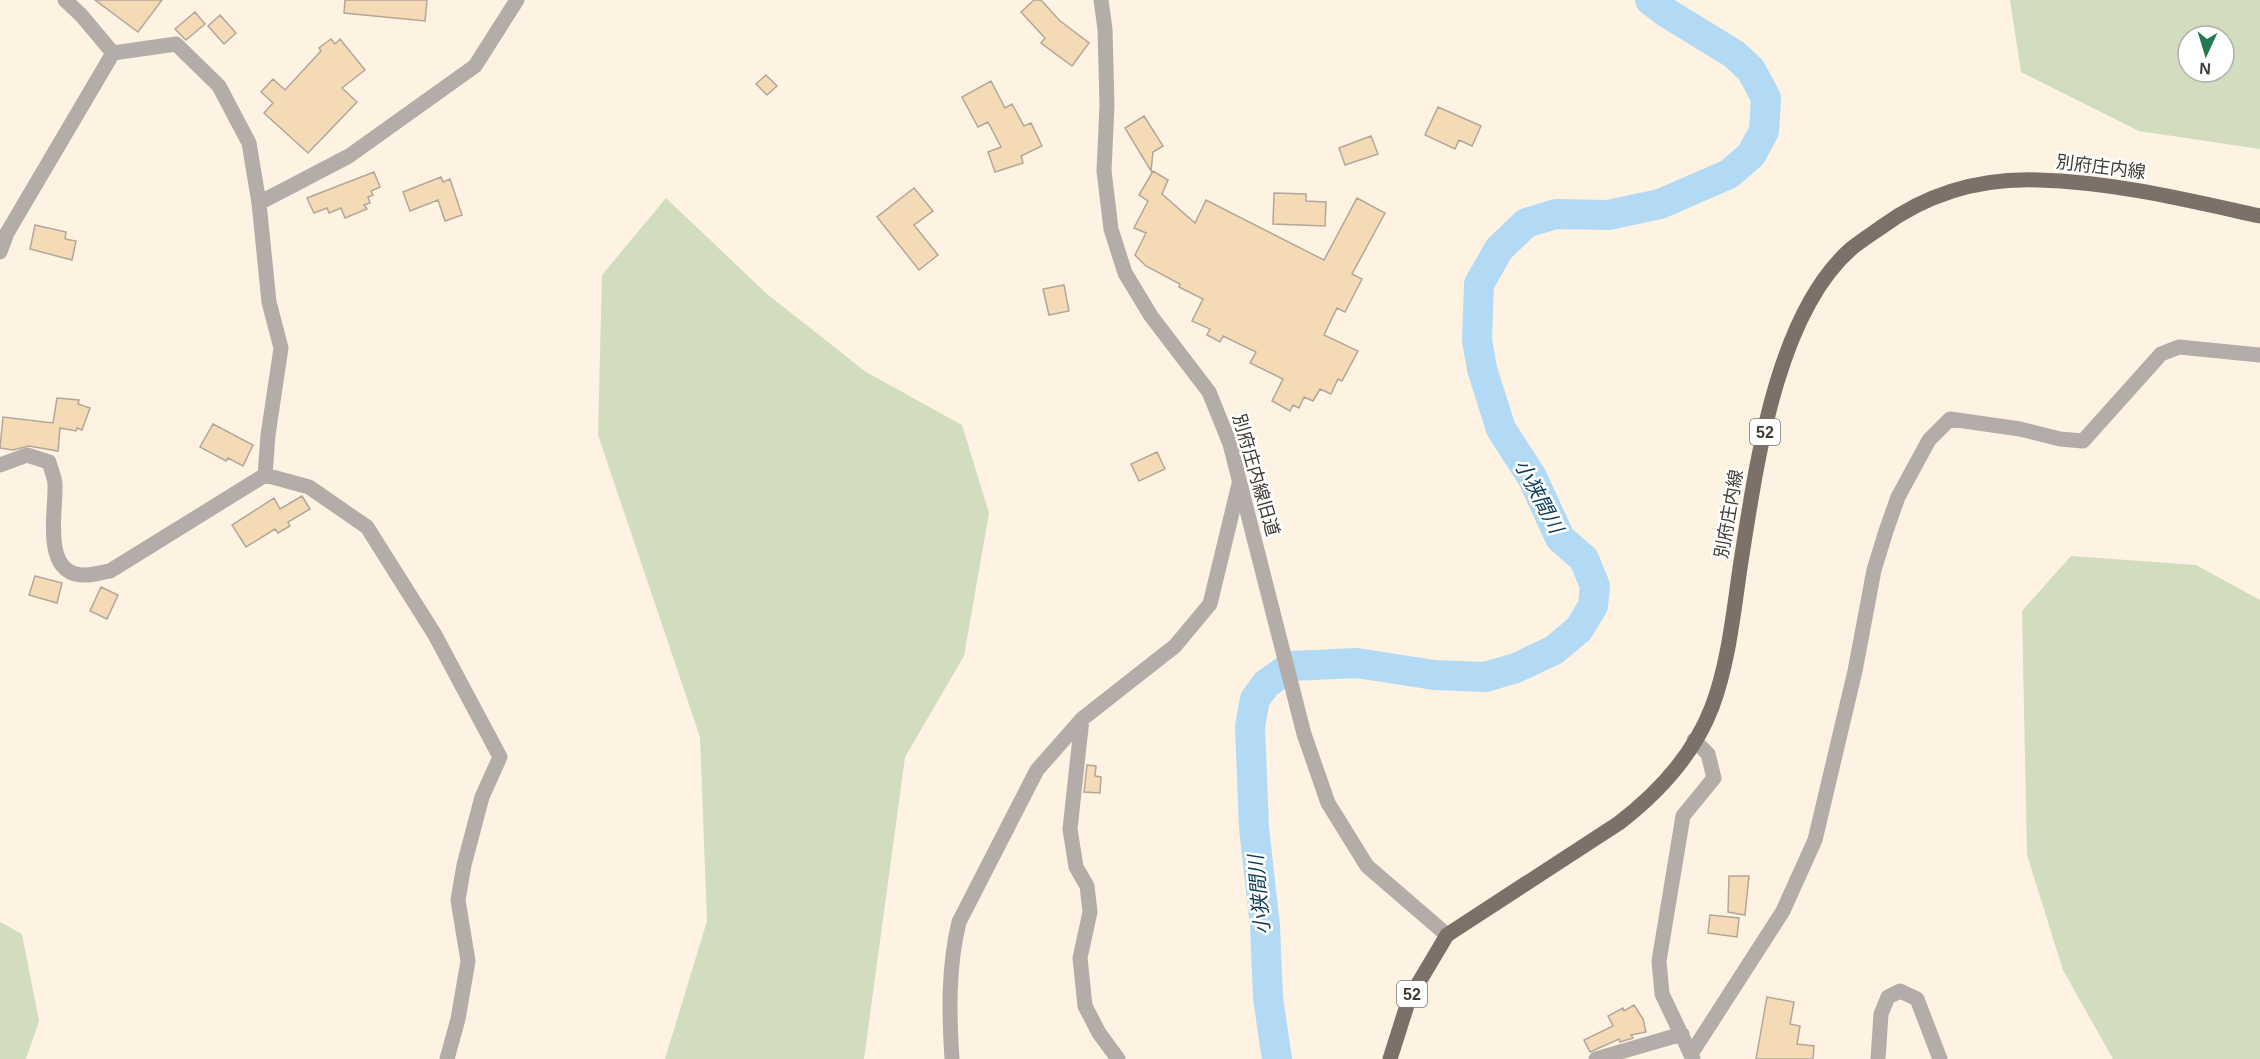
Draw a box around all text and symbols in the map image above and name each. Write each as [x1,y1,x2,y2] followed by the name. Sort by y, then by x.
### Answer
[2176,24,2236,84] north arrow
[2199,60,2211,77] text: N
[2055,152,2147,182] street label: 別府庄内線
[1229,412,1283,538] street label: 別府庄内線旧道
[1750,419,1780,445] road number: 52
[1511,456,1568,538] water label: 小狭間川
[1711,468,1747,560] street label: 別府庄内線
[1244,852,1273,936] water label: 小狭間川
[1397,981,1427,1007] road number: 52

